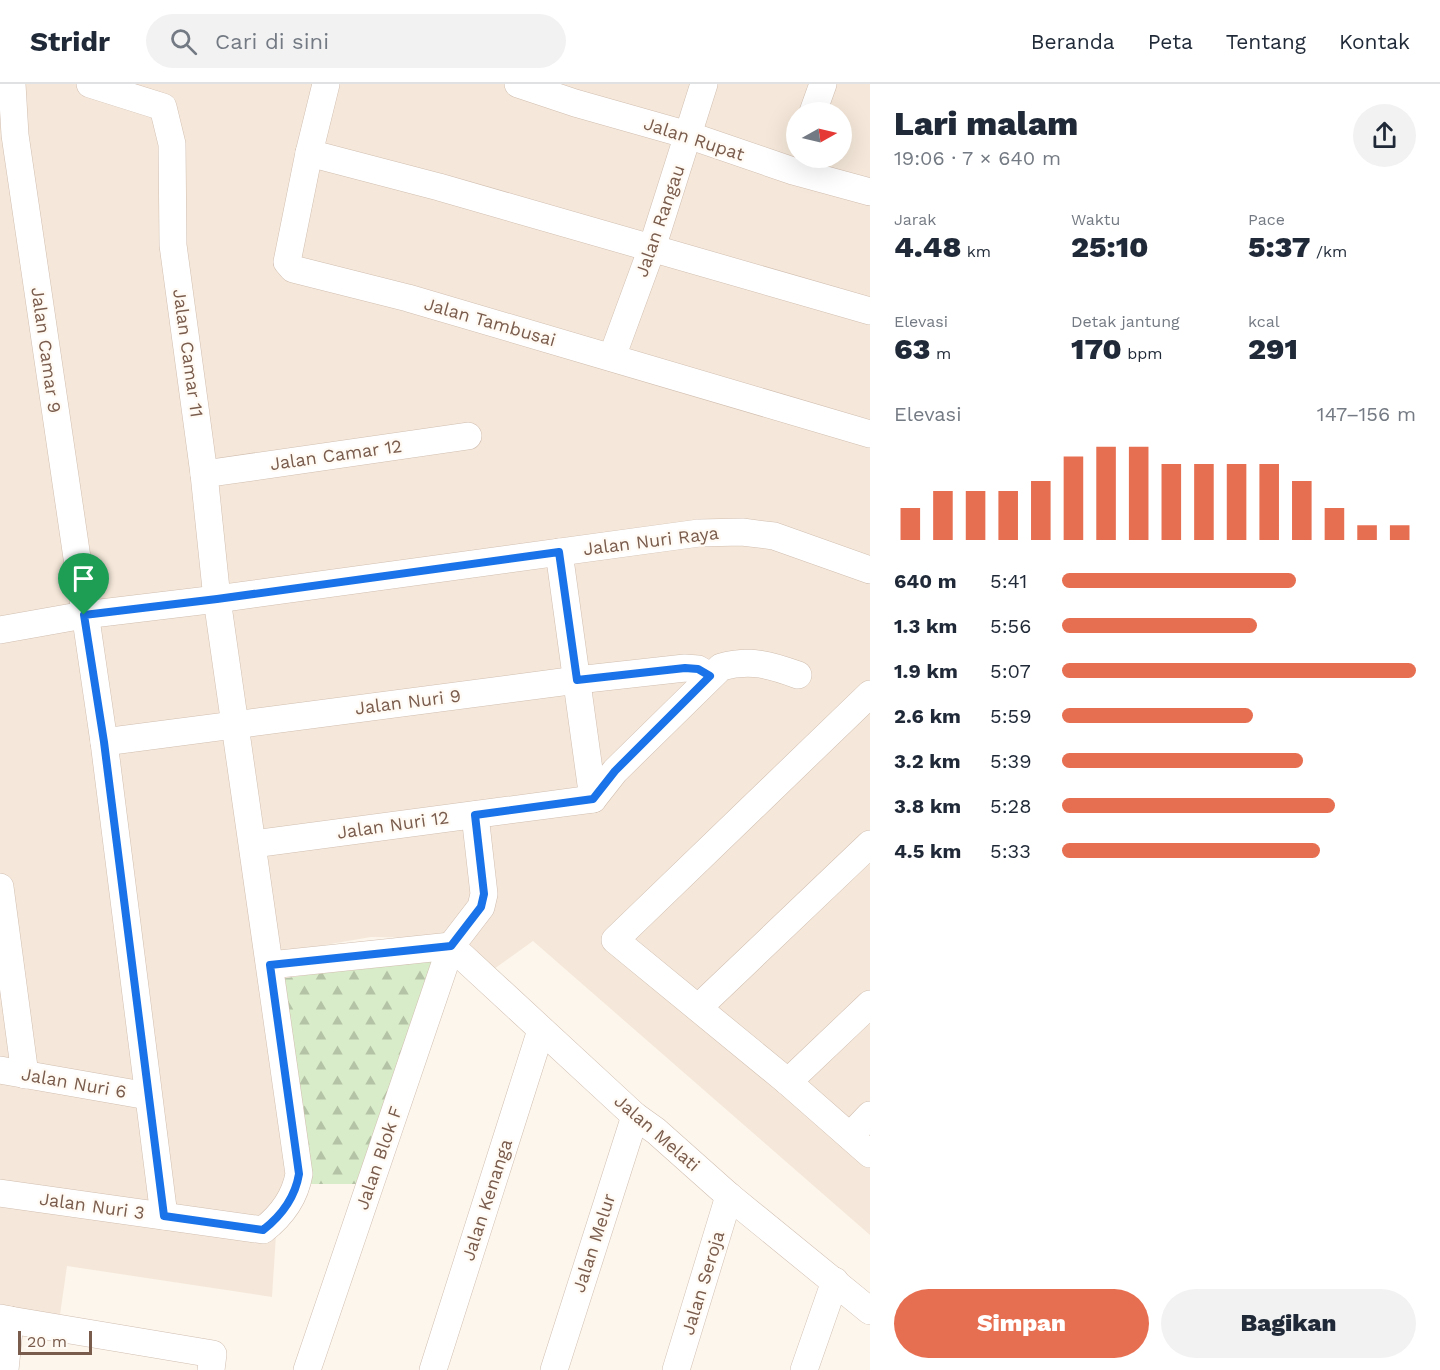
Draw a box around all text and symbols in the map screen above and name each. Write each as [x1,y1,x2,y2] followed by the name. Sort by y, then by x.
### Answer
[146,14,566,68] search box
[30,25,110,58] text: Stridr
[167,25,200,58] icon: search
[215,29,329,54] text: Cari di sini
[1031,29,1115,54] text: Beranda
[1148,29,1193,54] text: Peta
[1226,29,1306,54] text: Tentang
[1339,29,1410,54] text: Kontak
[786,102,852,168] north arrow
[786,102,852,168] map controls
[894,104,1078,143] text: Lari malam
[1353,104,1416,167] button: share
[641,112,748,165] street label: Jalan Rupat
[894,146,1061,170] text: 19:06 · 7 × 640 m
[631,162,689,280] street label: Jalan Rangau
[894,210,936,229] text: Jarak
[1071,210,1120,229] text: Waktu
[1248,210,1285,229] text: Pace
[894,229,961,264] text: 4.48
[1071,229,1149,264] text: 25:10
[1248,229,1311,264] text: 5:37
[961,242,991,261] text: km
[1311,242,1347,261] text: /km
[27,286,66,414] street label: Jalan Camar 9
[169,287,208,419] street label: Jalan Camar 11
[422,293,558,350] street label: Jalan Tambusai
[894,312,948,331] text: Elevasi
[1071,312,1180,331] text: Detak jantung
[1248,312,1280,331] text: kcal
[894,331,930,366] text: 63
[1071,331,1122,366] text: 170
[1248,331,1298,366] text: 291
[930,344,951,363] text: m
[1122,344,1163,363] text: bpm
[894,402,961,426] text: Elevasi
[1317,402,1416,426] text: 147–156 m
[269,435,403,474] street label: Jalan Camar 12
[582,522,720,559] street label: Jalan Nuri Raya
[58,553,109,615] pin
[67,562,100,595] icon: arrive
[894,569,957,593] text: 640 m
[990,569,1027,593] text: 5:41
[894,614,957,638] text: 1.3 km
[990,614,1031,638] text: 5:56
[894,659,958,683] text: 1.9 km
[990,659,1031,683] text: 5:07
[354,685,462,718] street label: Jalan Nuri 9
[894,704,961,728] text: 2.6 km
[990,704,1032,728] text: 5:59
[894,749,961,773] text: 3.2 km
[990,749,1032,773] text: 5:39
[894,794,961,818] text: 3.8 km
[990,794,1032,818] text: 5:28
[336,806,450,843] street label: Jalan Nuri 12
[894,839,961,863] text: 4.5 km
[990,839,1031,863] text: 5:33
[20,1063,128,1102] street label: Jalan Nuri 6
[610,1090,704,1175] street label: Jalan Melati
[351,1103,406,1212] street label: Jalan Blok F
[457,1136,516,1263] street label: Jalan Kenanga
[38,1188,146,1223] street label: Jalan Nuri 3
[568,1191,619,1295] street label: Jalan Melur
[677,1228,728,1337] street label: Jalan Seroja
[894,1289,1149,1358] button: Simpan
[1161,1289,1416,1358] button: Bagikan
[18,1328,92,1356] scale bar
[27,1332,67,1351] text: 20 m

